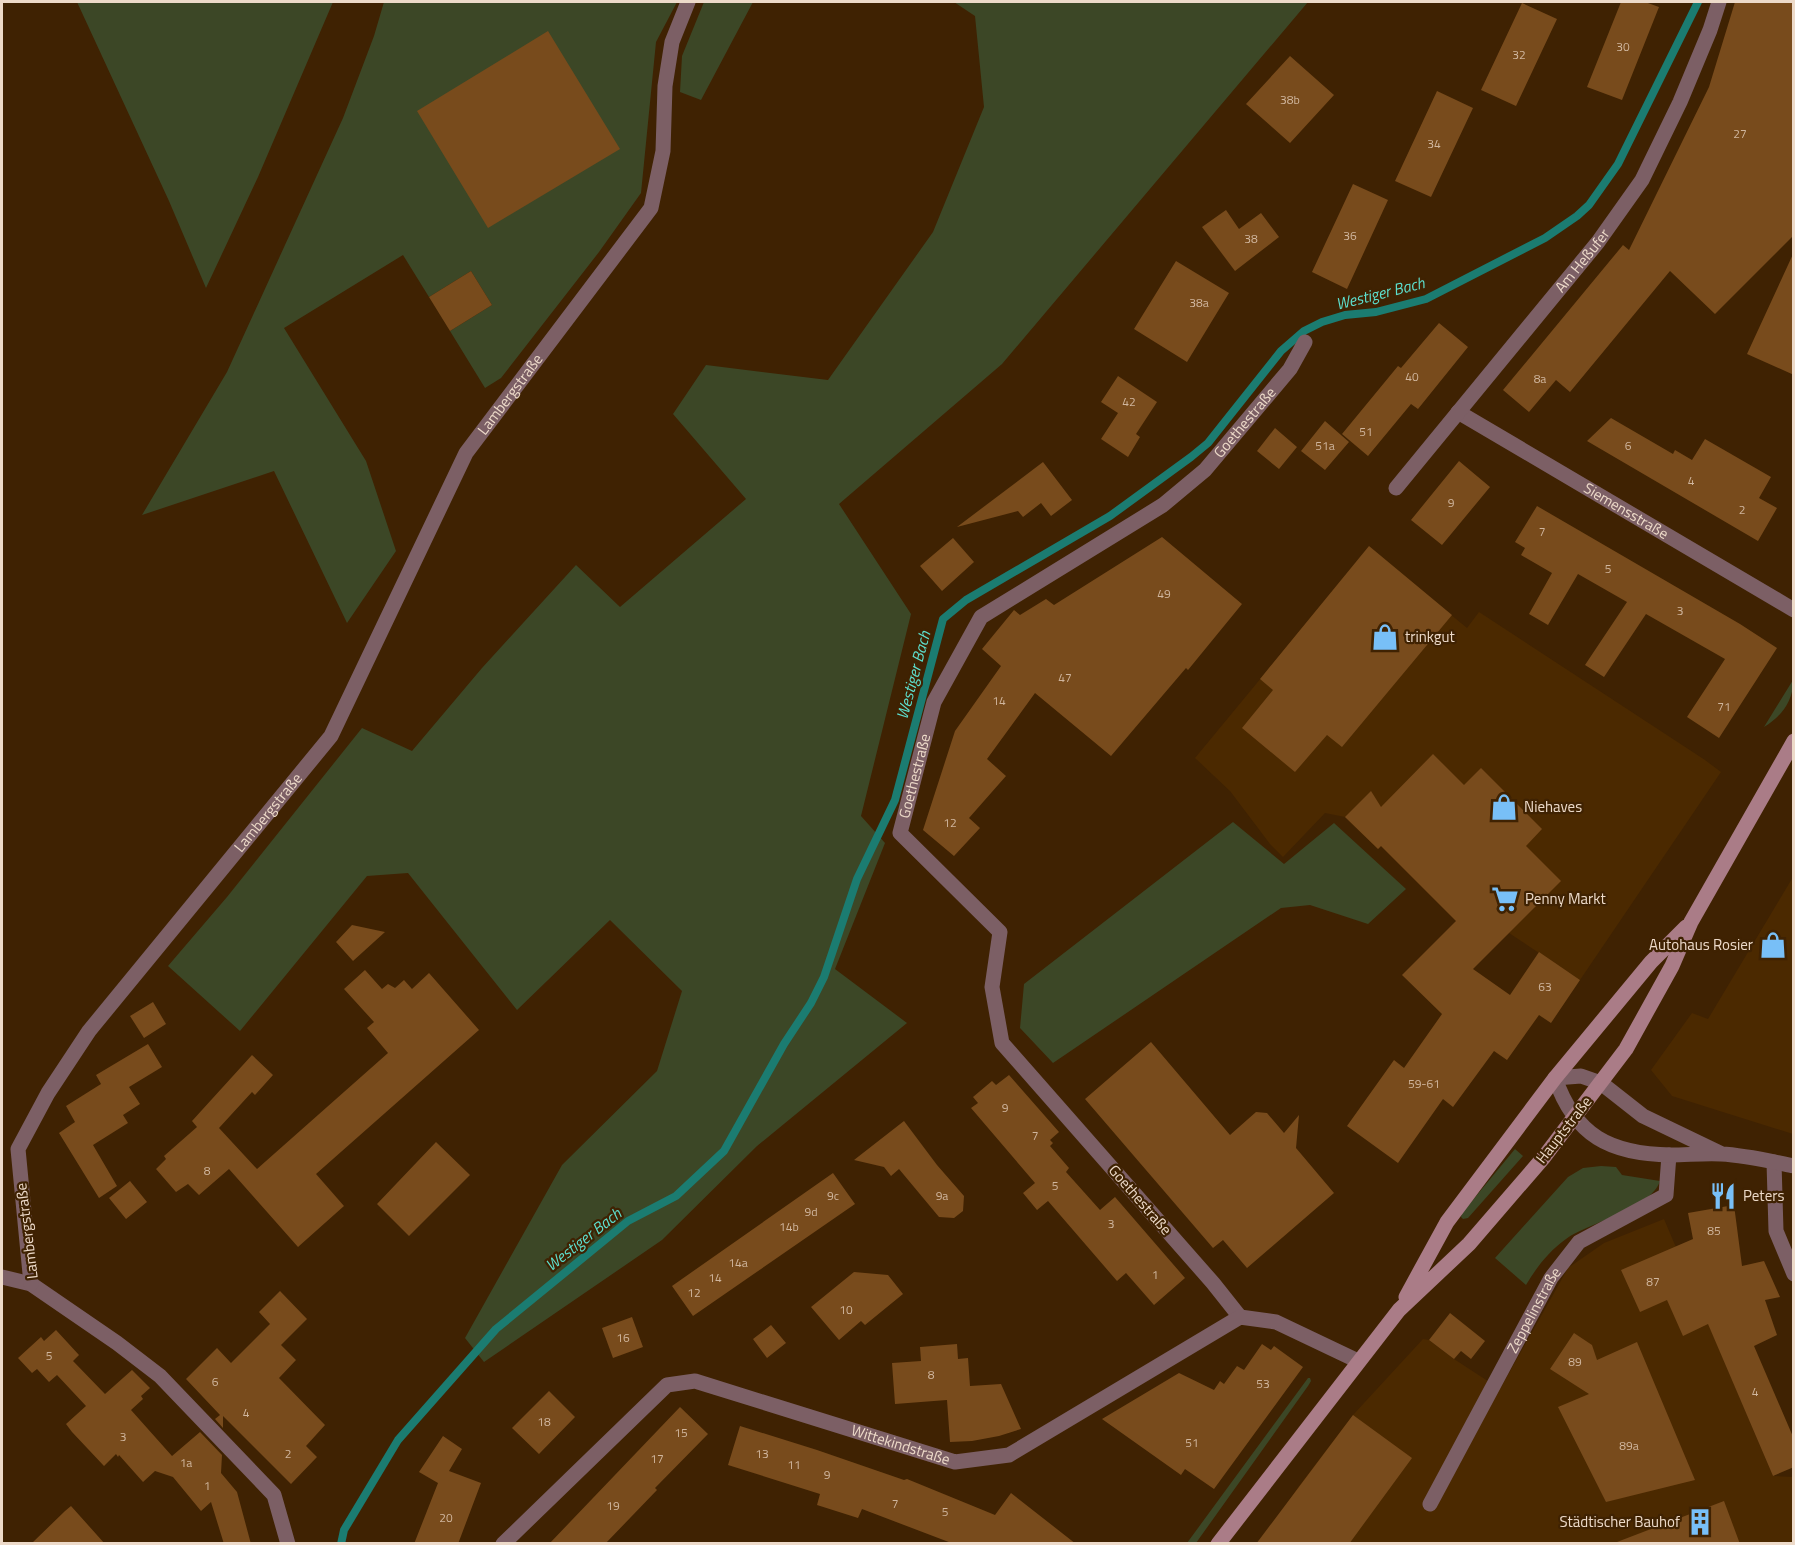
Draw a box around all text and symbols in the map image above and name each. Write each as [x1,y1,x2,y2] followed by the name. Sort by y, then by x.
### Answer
[1616,37,1630,56] house number: 30
[1512,45,1526,64] house number: 32
[1280,90,1300,109] house number: 38b
[1733,124,1747,143] house number: 27
[1427,134,1441,153] house number: 34
[1549,224,1615,297] street label: Am Heßufer
[1343,226,1357,245] house number: 36
[1244,229,1258,248] house number: 38
[1333,270,1428,316] water label: Westiger Bach
[1189,293,1209,312] house number: 38a
[472,349,548,440] street label: Lambergstraße
[1405,367,1419,386] house number: 40
[1534,369,1546,388] house number: 8a
[1208,382,1281,463] street label: Goethestraße
[1122,392,1136,411] house number: 42
[1359,422,1373,441] house number: 51
[1315,436,1335,455] house number: 51a
[1625,436,1632,455] house number: 6
[1688,471,1695,490] house number: 4
[1579,476,1673,545] street label: Siemensstraße
[1448,493,1455,512] house number: 9
[1739,500,1745,519] house number: 2
[1539,522,1545,541] house number: 7
[1605,559,1612,578] house number: 5
[1157,584,1171,603] house number: 49
[1677,601,1683,620] house number: 3
[1370,622,1400,652] shop icon: trinkgut
[1405,625,1456,648] place label: trinkgut
[890,627,937,722] water label: Westiger Bach
[1058,668,1072,687] house number: 47
[992,691,1006,710] house number: 14
[1717,697,1731,716] house number: 71
[892,731,936,821] street label: Goethestraße
[228,768,307,857] street label: Lambergstraße
[1489,792,1519,822] shop icon: Niehaves
[1524,795,1582,818] place label: Niehaves
[943,813,957,832] house number: 12
[1490,884,1520,914] supermarket icon: Penny Markt
[1525,887,1606,910] place label: Penny Markt
[1758,930,1788,960] shop icon: Autohaus Rosier
[1649,933,1753,956] place label: Autohaus Rosier
[1538,977,1552,996] house number: 63
[1408,1074,1440,1093] house number: 59-61
[1530,1091,1597,1168] street label: Hauptstraße
[1002,1098,1009,1117] house number: 9
[1032,1126,1038,1145] house number: 7
[1103,1159,1178,1240] street label: Goethestraße
[204,1161,211,1180] house number: 8
[1052,1176,1059,1195] house number: 5
[1708,1181,1738,1211] restaurant icon: Peters
[9,1182,44,1280] street label: Lambergstraße
[1743,1184,1784,1207] place label: Peters
[827,1186,839,1205] house number: 9c
[936,1186,948,1205] house number: 9a
[540,1201,627,1276] water label: Westiger Bach
[804,1202,818,1221] house number: 9d
[1108,1214,1114,1233] house number: 3
[779,1217,799,1236] house number: 14b
[1707,1221,1721,1240] house number: 85
[728,1253,748,1272] house number: 14a
[1501,1262,1566,1357] street label: Zeppelinstraße
[1152,1265,1158,1284] house number: 1
[708,1268,722,1287] house number: 14
[1646,1272,1660,1291] house number: 87
[687,1283,701,1302] house number: 12
[839,1300,853,1319] house number: 10
[616,1328,630,1347] house number: 16
[46,1346,53,1365] house number: 5
[1568,1352,1582,1371] house number: 89
[928,1365,935,1384] house number: 8
[212,1372,219,1391] house number: 6
[1256,1374,1270,1393] house number: 53
[1752,1382,1759,1401] house number: 4
[243,1403,250,1422] house number: 4
[537,1412,551,1431] house number: 18
[848,1418,953,1471] street label: Wittekindstraße
[674,1423,688,1442] house number: 15
[120,1427,126,1446] house number: 3
[1185,1433,1199,1452] house number: 51
[1619,1436,1639,1455] house number: 89a
[285,1444,291,1463] house number: 2
[755,1444,769,1463] house number: 13
[650,1449,664,1468] house number: 17
[180,1453,192,1472] house number: 1a
[787,1455,801,1474] house number: 11
[824,1465,831,1484] house number: 9
[204,1476,210,1495] house number: 1
[892,1494,898,1513] house number: 7
[606,1496,620,1515] house number: 19
[942,1502,949,1521] house number: 5
[1685,1507,1715,1537] building icon: Städtischer Bauhof
[439,1508,453,1527] house number: 20
[1559,1510,1680,1533] place label: Städtischer Bauhof

